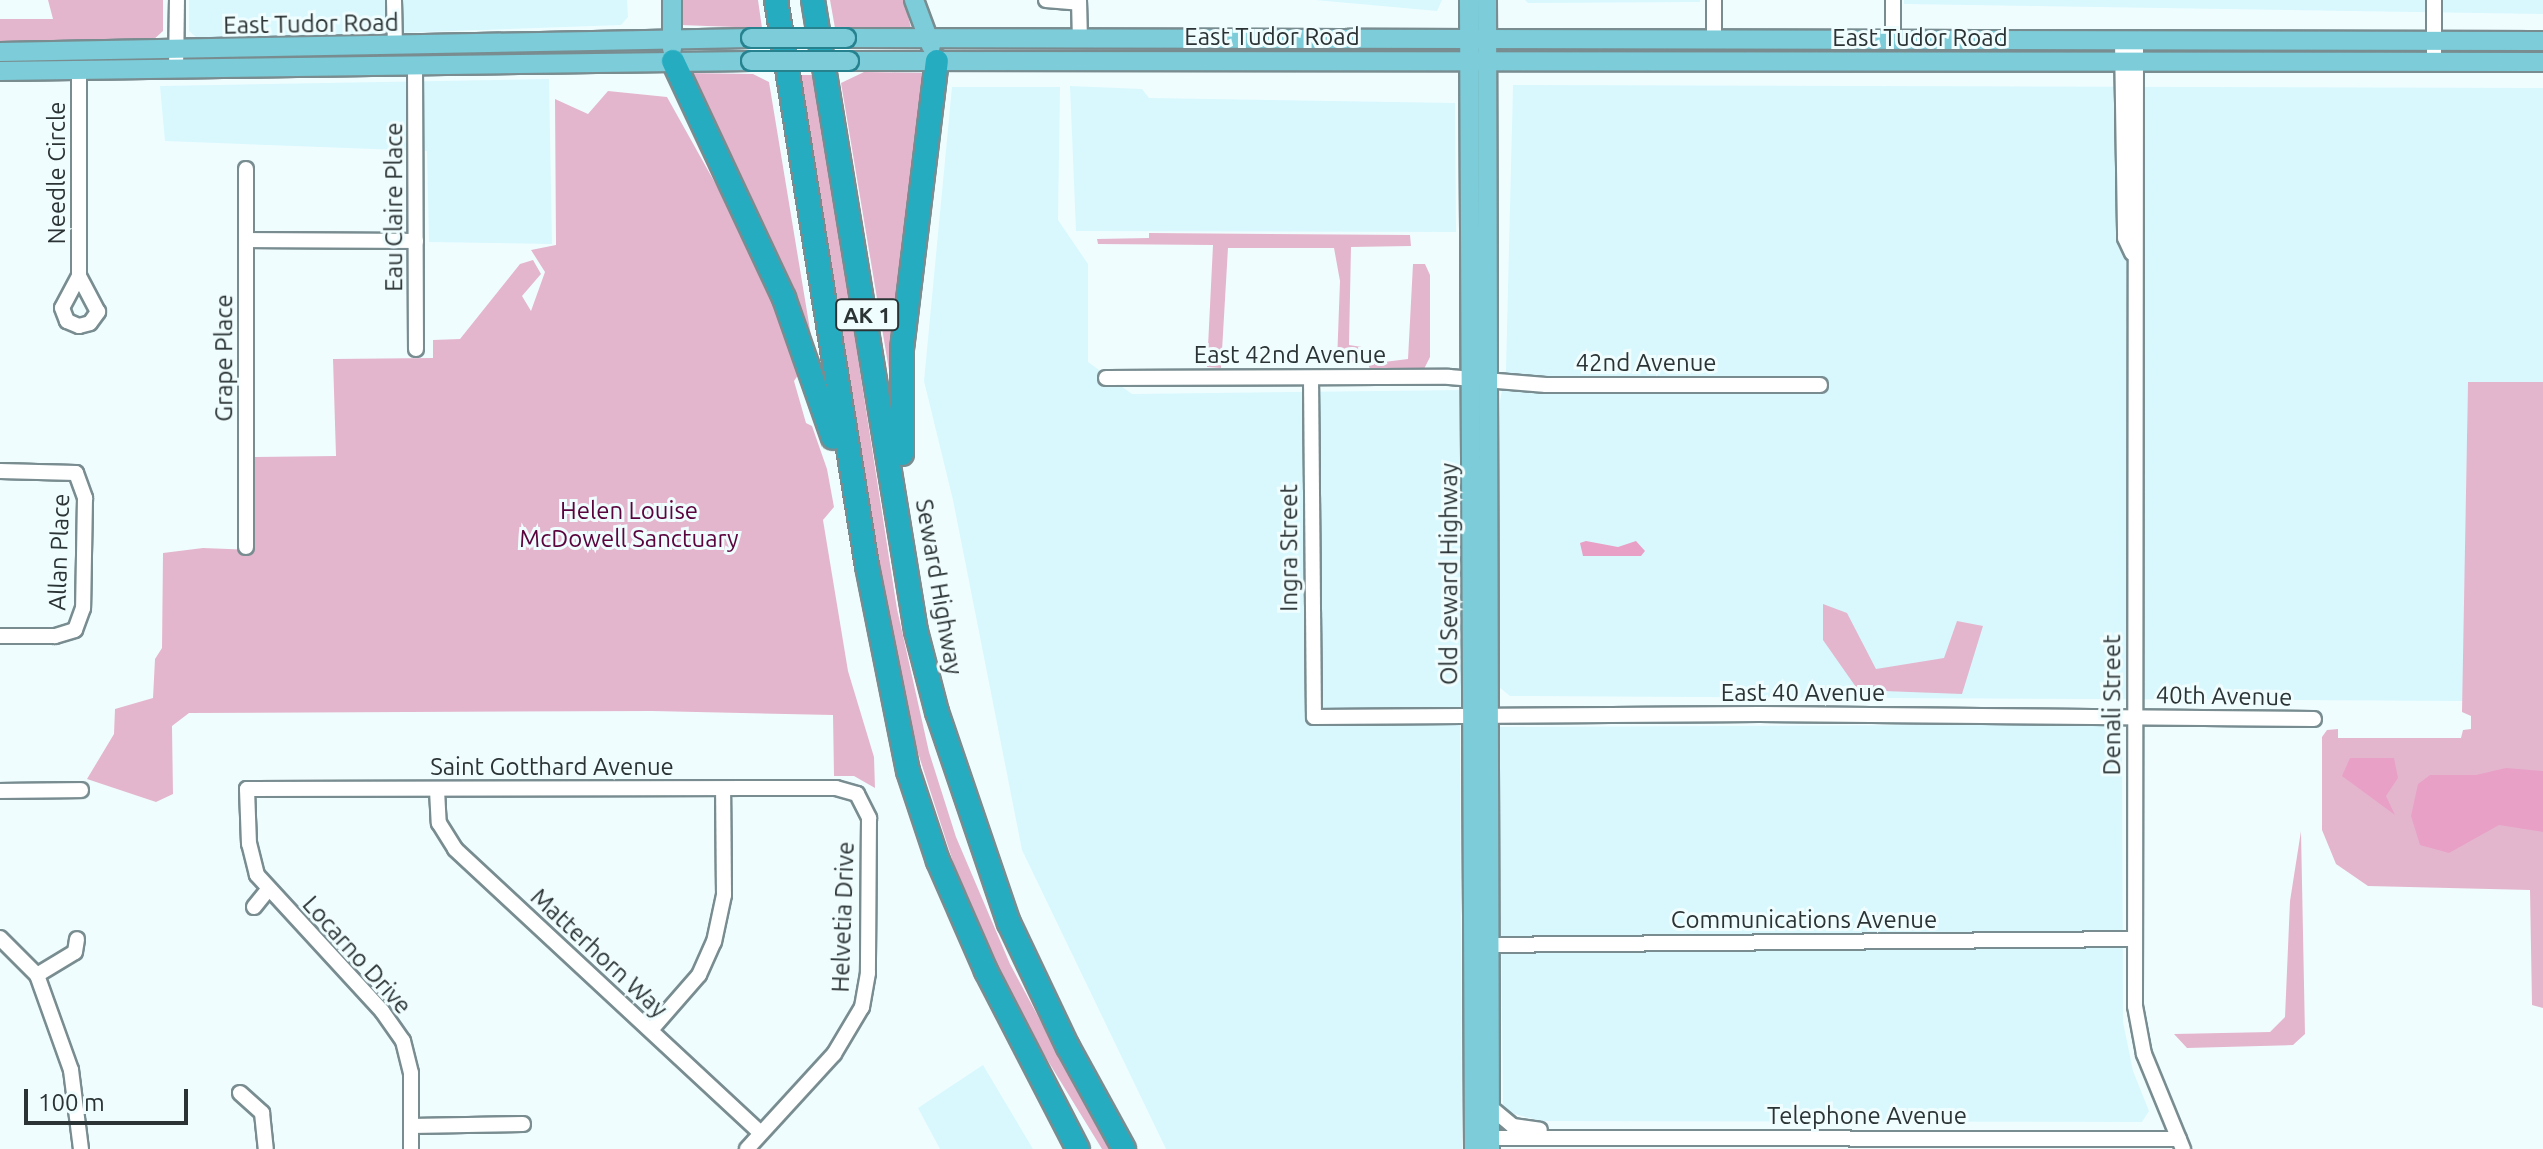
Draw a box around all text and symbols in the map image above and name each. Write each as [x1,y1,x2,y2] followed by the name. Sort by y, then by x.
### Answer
[223,8,399,40] street label: East Tudor Road
[1184,23,1360,51] street label: East Tudor Road
[1832,24,2008,52] street label: East Tudor Road
[43,101,71,245] street label: Needle Circle
[380,122,408,292] street label: Eau Claire Place
[210,294,238,422] street label: Grape Place
[835,297,899,333] road number: AK 1
[1194,341,1386,369] street label: East 42nd Avenue
[1575,349,1717,377] street label: 42nd Avenue
[1435,463,1463,685] street label: Old Seward Highway
[1275,484,1303,612] street label: Ingra Street
[43,493,75,611] street label: Allan Place
[519,497,739,553] park label: Helen Louise McDowell Sanctuary
[909,497,969,677] street label: Seward Highway
[2098,635,2126,775] street label: Denali Street
[1721,679,1885,707] street label: East 40 Avenue
[2155,680,2293,712] street label: 40th Avenue
[430,753,674,781] street label: Saint Gotthard Avenue
[826,841,860,993] street label: Helvetia Drive
[525,882,673,1024] street label: Matterhorn Way
[297,890,417,1020] street label: Locarno Drive
[1671,906,1937,934] street label: Communications Avenue
[28,1073,192,1123] scale bar
[38,1089,105,1116] text: 100 m
[1767,1102,1967,1130] street label: Telephone Avenue

